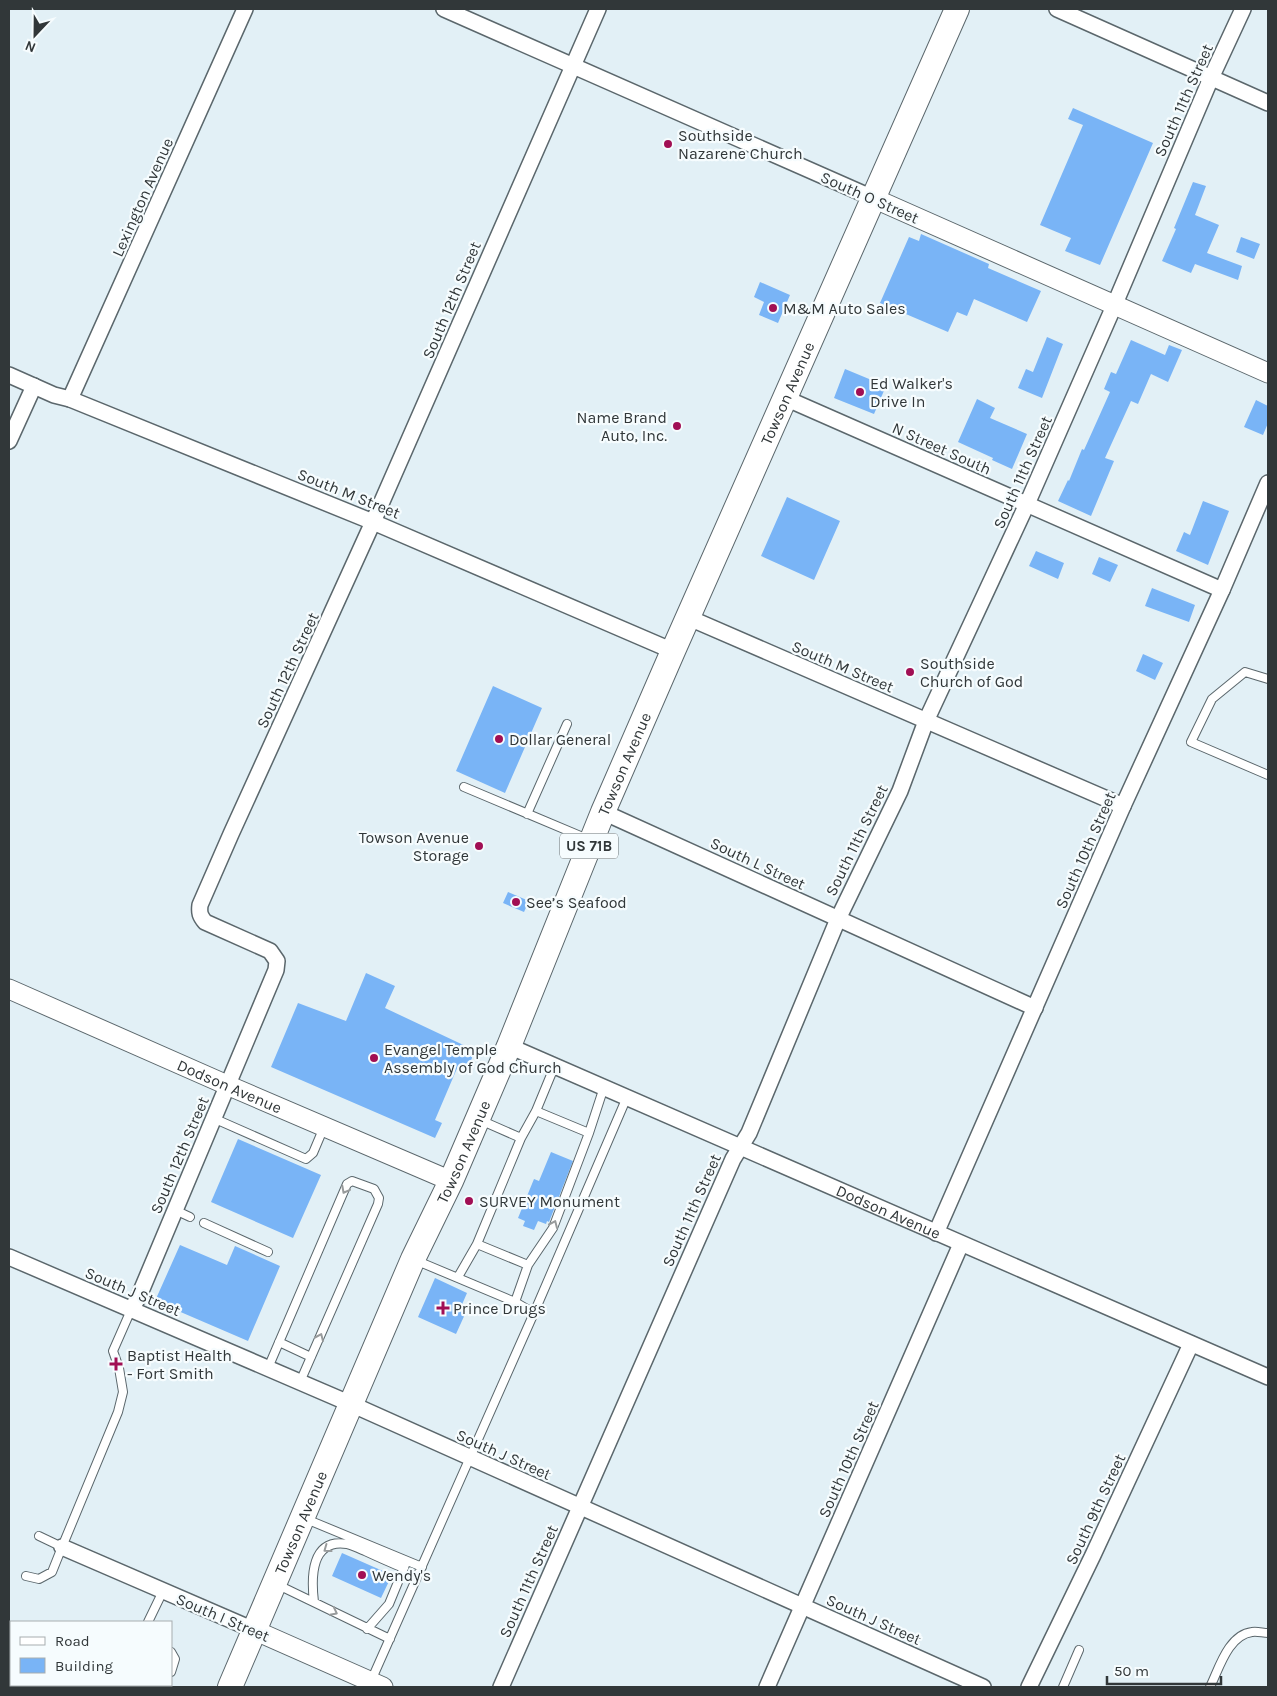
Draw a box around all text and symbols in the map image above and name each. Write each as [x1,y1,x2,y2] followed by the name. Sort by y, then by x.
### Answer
[10,10,60,60] north arrow
[22,37,38,56] text: N
[1150,41,1217,160] street label: South 11th Street
[678,126,803,163] place label: Southside Nazarene Church
[108,135,177,260] street label: Lexington Avenue
[662,138,674,150] marker: Southside Nazarene Church
[818,167,922,228] street label: South O Street
[418,239,485,362] street label: South 12th Street
[783,299,906,318] place label: M&M Auto Sales
[767,302,779,314] marker: M&M Auto Sales
[757,339,819,448] street label: Towson Avenue
[870,374,953,411] place label: Ed Walker's Drive In
[854,386,866,398] marker: Ed Walker's Drive In
[577,408,667,445] place label: Name Brand Auto, Inc.
[989,413,1056,532] street label: South 11th Street
[889,418,994,479] street label: N Street South
[671,420,683,432] marker: Name Brand Auto, Inc.
[295,464,403,523] street label: South M Street
[252,609,323,731] street label: South 12th Street
[789,636,897,696] street label: South M Street
[920,654,1023,691] place label: Southside Church of God
[904,666,916,678] marker: Southside Church of God
[594,709,655,818] street label: Towson Avenue
[509,730,611,749] place label: Dollar General
[493,733,505,745] marker: Dollar General
[821,781,892,899] street label: South 11th Street
[1051,789,1120,912] street label: South 10th Street
[359,828,469,865] place label: Towson Avenue Storage
[707,833,808,894] street label: South L Street
[560,834,618,858] road number: US 71B
[473,840,485,852] marker: Towson Avenue Storage
[526,893,627,912] place label: See’s Seafood
[510,896,522,908] marker: See’s Seafood
[384,1040,562,1077] place label: Evangel Temple Assembly of God Church
[368,1052,380,1064] marker: Evangel Temple Assembly of God Church
[174,1055,285,1117] street label: Dodson Avenue
[146,1094,213,1217] street label: South 12th Street
[433,1098,495,1206] street label: Towson Avenue
[658,1151,725,1270] street label: South 11th Street
[833,1181,943,1243] street label: Dodson Avenue
[341,1185,351,1194] one-way arrow
[479,1192,620,1211] place label: SURVEY Monument
[463,1195,475,1207] marker: SURVEY Monument
[548,1220,559,1229] one-way arrow
[82,1263,183,1320] street label: South J Street
[453,1299,546,1318] place label: Prince Drugs
[437,1302,449,1314] marker: Prince Drugs
[313,1333,324,1342] one-way arrow
[127,1346,232,1383] place label: Baptist Health - Fort Smith
[109,1357,123,1371] marker: Baptist Health - Fort Smith
[814,1398,883,1521] street label: South 10th Street
[453,1425,554,1484] street label: South J Street
[1061,1451,1129,1568] street label: South 9th Street
[270,1468,331,1577] street label: Towson Avenue
[495,1522,562,1641] street label: South 11th Street
[324,1543,333,1551] one-way arrow
[372,1566,431,1585] place label: Wendy's
[356,1569,368,1581] marker: Wendy's
[173,1589,272,1646] street label: South I Street
[823,1590,924,1649] street label: South J Street
[329,1606,338,1616] one-way arrow
[10,1621,172,1686] legend
[55,1632,90,1650] text: Road
[1107,1654,1221,1686] scale bar
[55,1657,113,1675] text: Building
[1114,1662,1149,1680] text: 50 m

